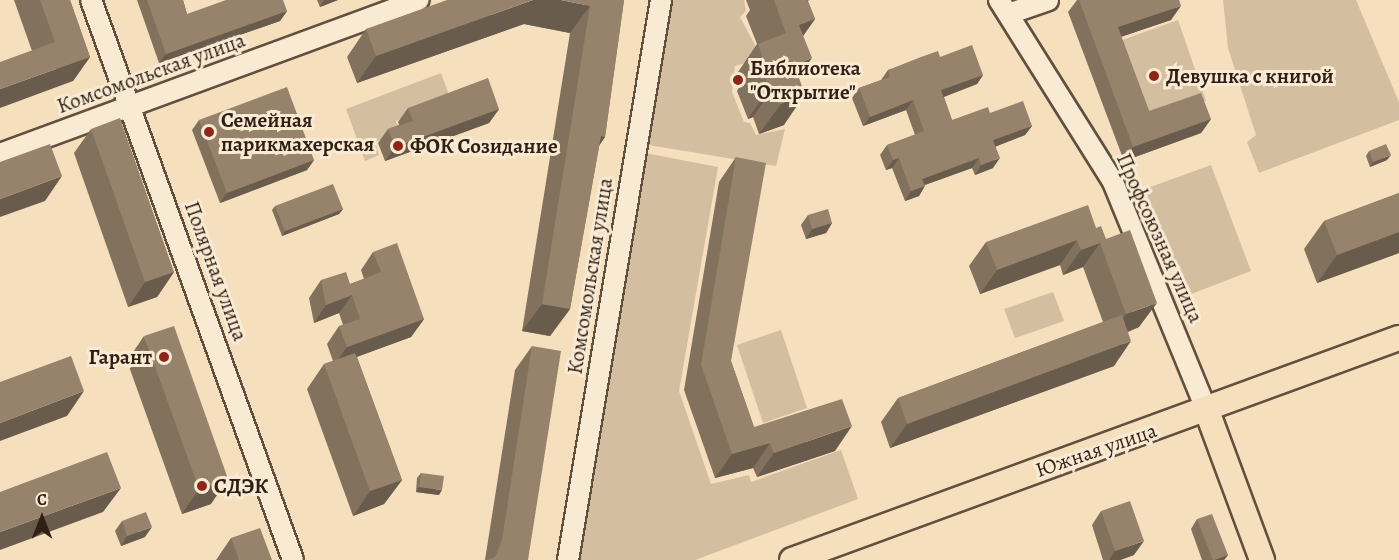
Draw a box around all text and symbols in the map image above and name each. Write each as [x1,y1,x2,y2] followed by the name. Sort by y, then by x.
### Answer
[53,27,249,119] street label: Комсомольская улица
[750,55,861,105] place label: Библиотека "Открытие"
[1166,63,1334,89] place label: Девушка с книгой
[1147,69,1161,83] marker: Девушка с книгой
[731,73,745,87] marker: Библиотека "Открытие"
[221,107,374,157] place label: Семейная парикмахерская
[202,125,216,139] marker: Семейная парикмахерская
[410,133,558,159] place label: ФОК Созидание
[391,139,405,153] marker: ФОК Созидание
[1111,149,1209,327] street label: Профсоюзная улица
[562,176,618,376] street label: Комсомольская улица
[179,198,253,344] street label: Полярная улица
[89,344,152,370] place label: Гарант
[157,350,171,364] marker: Гарант
[1032,417,1160,483] street label: Южная улица
[214,473,268,499] place label: СДЭК
[195,479,209,493] marker: СДЭК
[12,488,72,548] north arrow
[37,489,47,511] text: С

